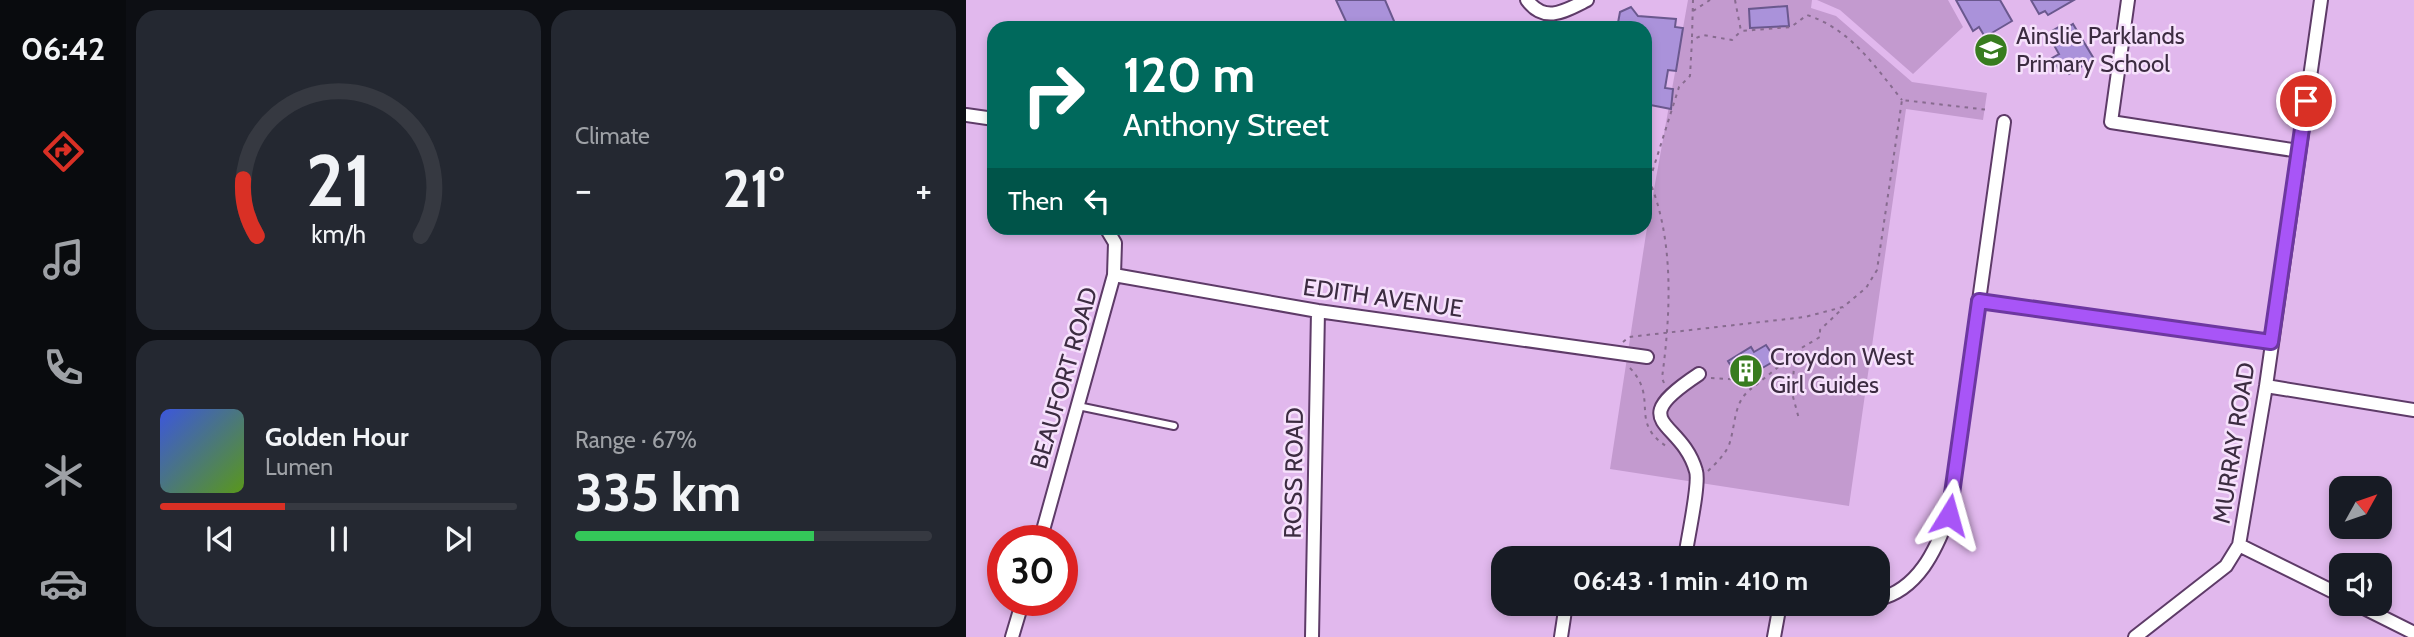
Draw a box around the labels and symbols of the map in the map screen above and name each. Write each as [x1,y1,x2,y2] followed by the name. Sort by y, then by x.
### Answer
[2016,21,2185,78] place label: Ainslie Parklands Primary School
[1972,31,2010,69] school or university icon: Ainslie Parklands Primary School
[2276,71,2336,131] pin
[1301,272,1465,323] street label: EDITH AVENUE
[1024,284,1103,472] street label: BEAUFORT ROAD
[1770,342,1914,399] place label: Croydon West Girl Guides
[1727,352,1765,390] building icon: Croydon West Girl Guides
[2206,360,2261,526] street label: MURRAY ROAD
[1278,407,1309,539] street label: ROSS ROAD
[2329,476,2392,539] north arrow
[1912,478,1986,552] position arrow
[987,525,1078,616] speed limit sign: 30

